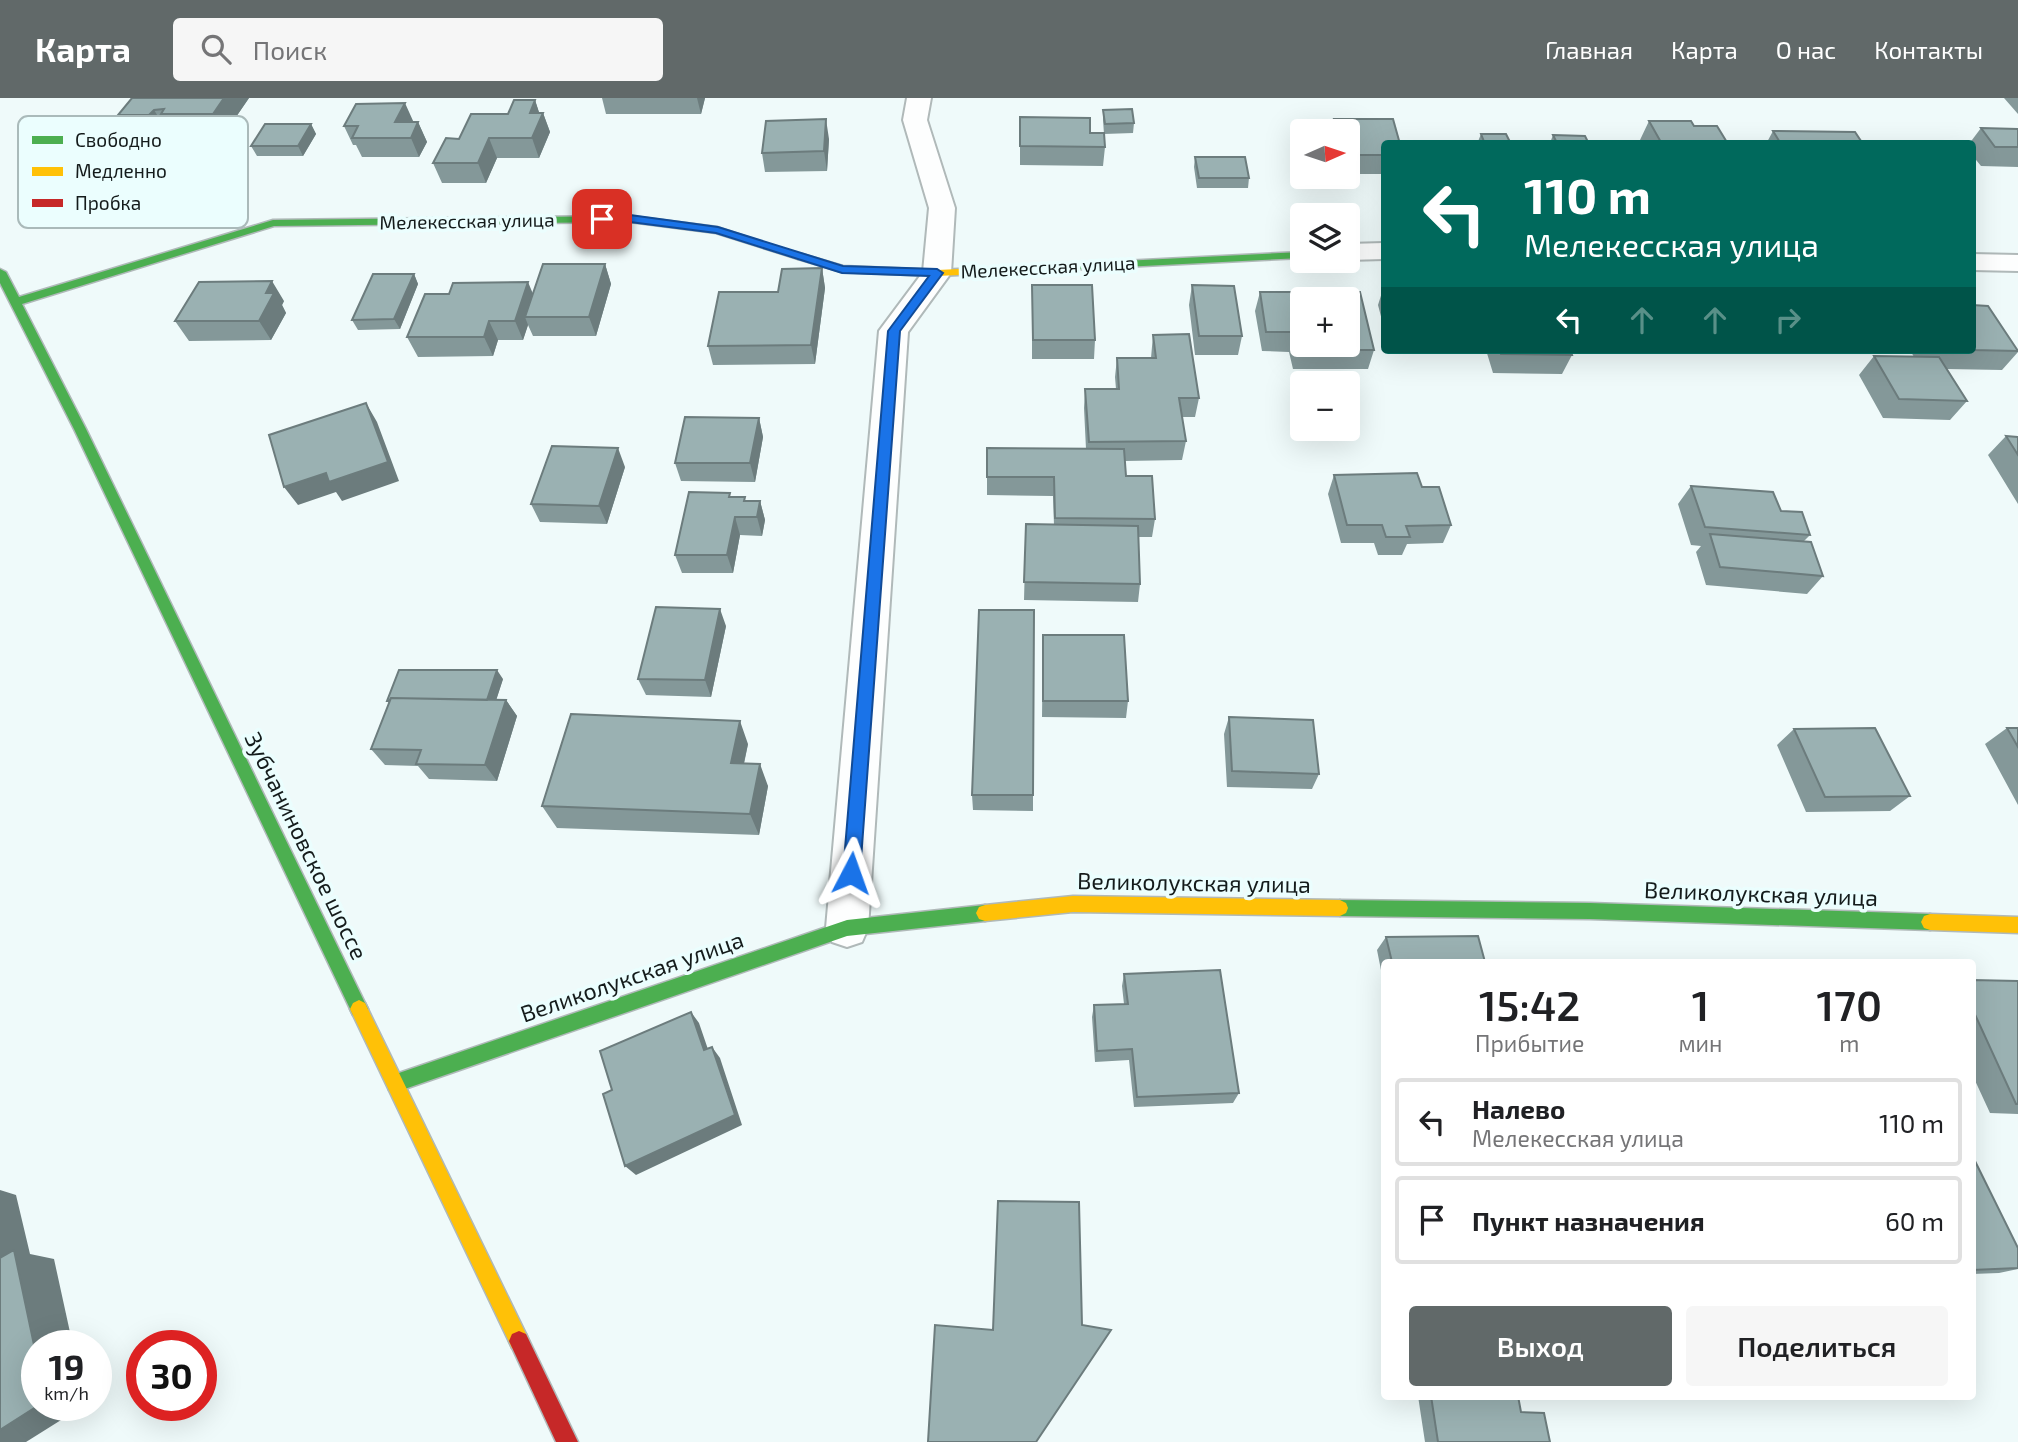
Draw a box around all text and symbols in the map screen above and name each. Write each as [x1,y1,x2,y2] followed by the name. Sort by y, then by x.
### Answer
[173,18,663,81] search box
[35,29,131,69] text: Карта
[197,30,235,68] icon: search
[253,34,327,65] text: Поиск
[1545,35,1633,64] text: Главная
[1671,35,1738,64] text: Карта
[1776,35,1836,64] text: О нас
[1874,35,1983,64] text: Контакты
[18,116,248,228] legend
[1290,119,1360,189] north arrow
[1290,119,1360,441] map controls
[75,128,162,151] text: Свободно
[75,159,167,182] text: Медленно
[1524,165,1651,224] text: 110 m
[1409,168,1500,259] icon: left
[572,189,632,249] pin
[75,191,141,214] text: Пробка
[583,200,621,238] icon: arrive
[1290,203,1360,273] button: layers
[379,207,555,235] street label: Мелекесская улица
[1524,225,1819,263] text: Мелекесская улица
[960,250,1136,284] street label: Мелекесская улица
[1290,287,1360,357] button: +
[1550,301,1588,339] icon: left
[1623,301,1661,339] icon: ahead
[1696,301,1734,339] icon: ahead
[1769,301,1807,339] icon: right
[1290,371,1360,441] button: −
[239,727,374,964] street label: Зубчаниновское шоссе
[814,836,888,910] position arrow
[1077,866,1311,899] street label: Великолукская улица
[1644,875,1878,912] street label: Великолукская улица
[517,925,747,1028] street label: Великолукская улица
[1479,979,1580,1029] text: 15:42
[1692,979,1709,1029] text: 1
[1817,979,1882,1029] text: 170
[1475,1029,1584,1057] text: Прибытие
[1678,1029,1722,1057] text: мин
[1839,1029,1859,1057] text: m
[1472,1093,1565,1124] text: Налево
[1413,1103,1451,1141] icon: left
[1879,1107,1944,1138] text: 110 m
[1472,1124,1684,1152] text: Мелекесская улица
[1413,1201,1451,1239] icon: arrive
[1472,1205,1705,1236] text: Пункт назначения
[1885,1205,1944,1236] text: 60 m
[1409,1306,1672,1386] button: Выход
[1686,1306,1948,1386] button: Поделиться
[126,1330,217,1421] speed limit sign: 30
[49,1345,84,1387] text: 19
[44,1382,89,1404] text: km/h

